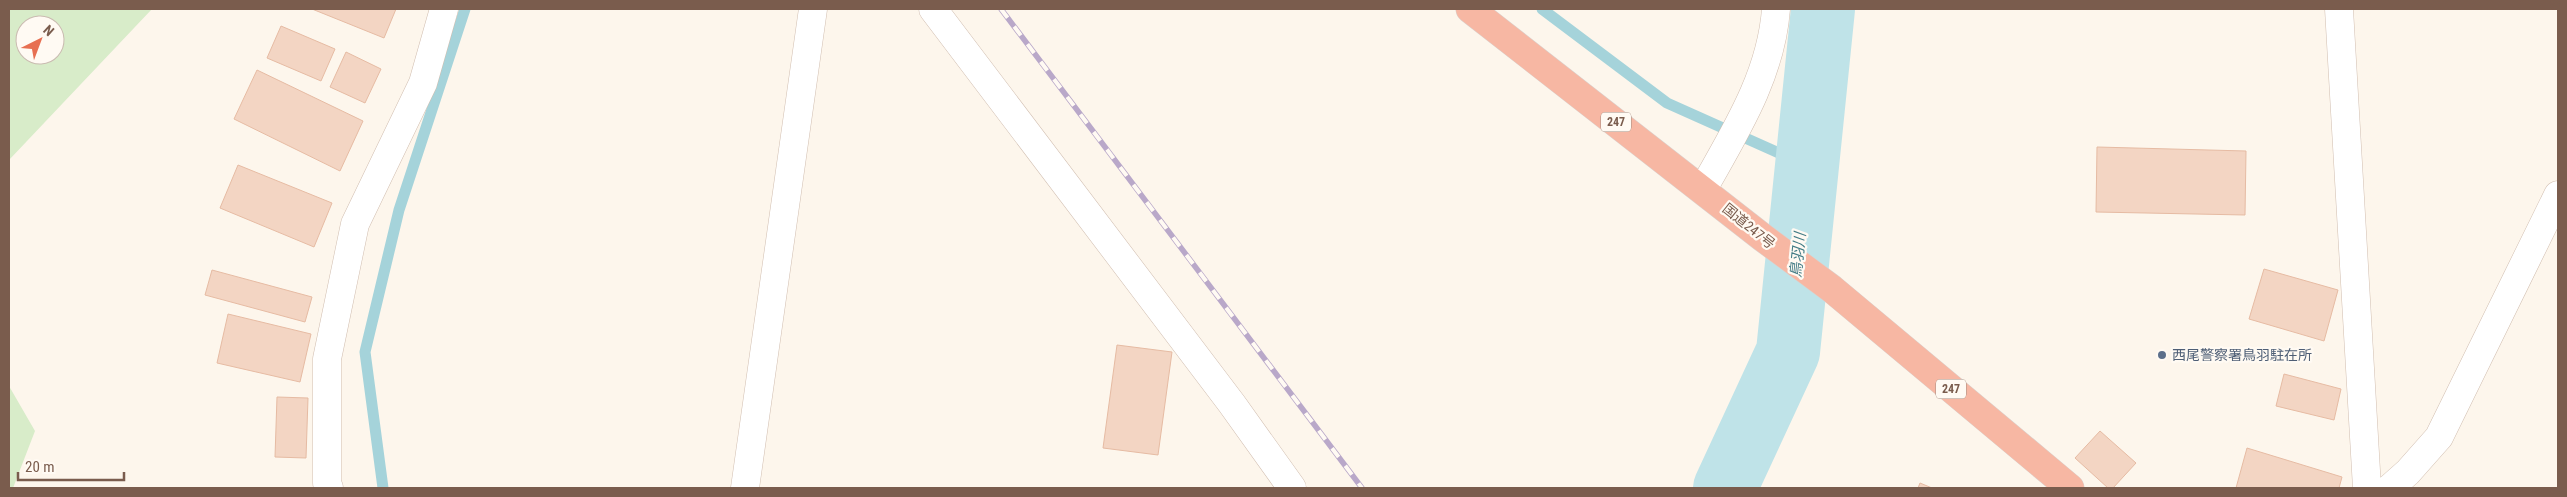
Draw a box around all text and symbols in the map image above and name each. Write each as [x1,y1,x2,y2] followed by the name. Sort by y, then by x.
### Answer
[15,15,65,65] north arrow
[40,22,57,39] text: N
[1601,112,1631,132] road number: 247
[1720,200,1778,252] street label: 国道247号
[1787,230,1810,278] water label: 鳥羽川
[2172,347,2312,363] place label: 西尾警察署鳥羽駐在所
[2156,349,2168,361] marker: 西尾警察署鳥羽駐在所
[1936,379,1966,398] road number: 247
[18,450,124,482] scale bar
[25,458,55,476] text: 20 m

